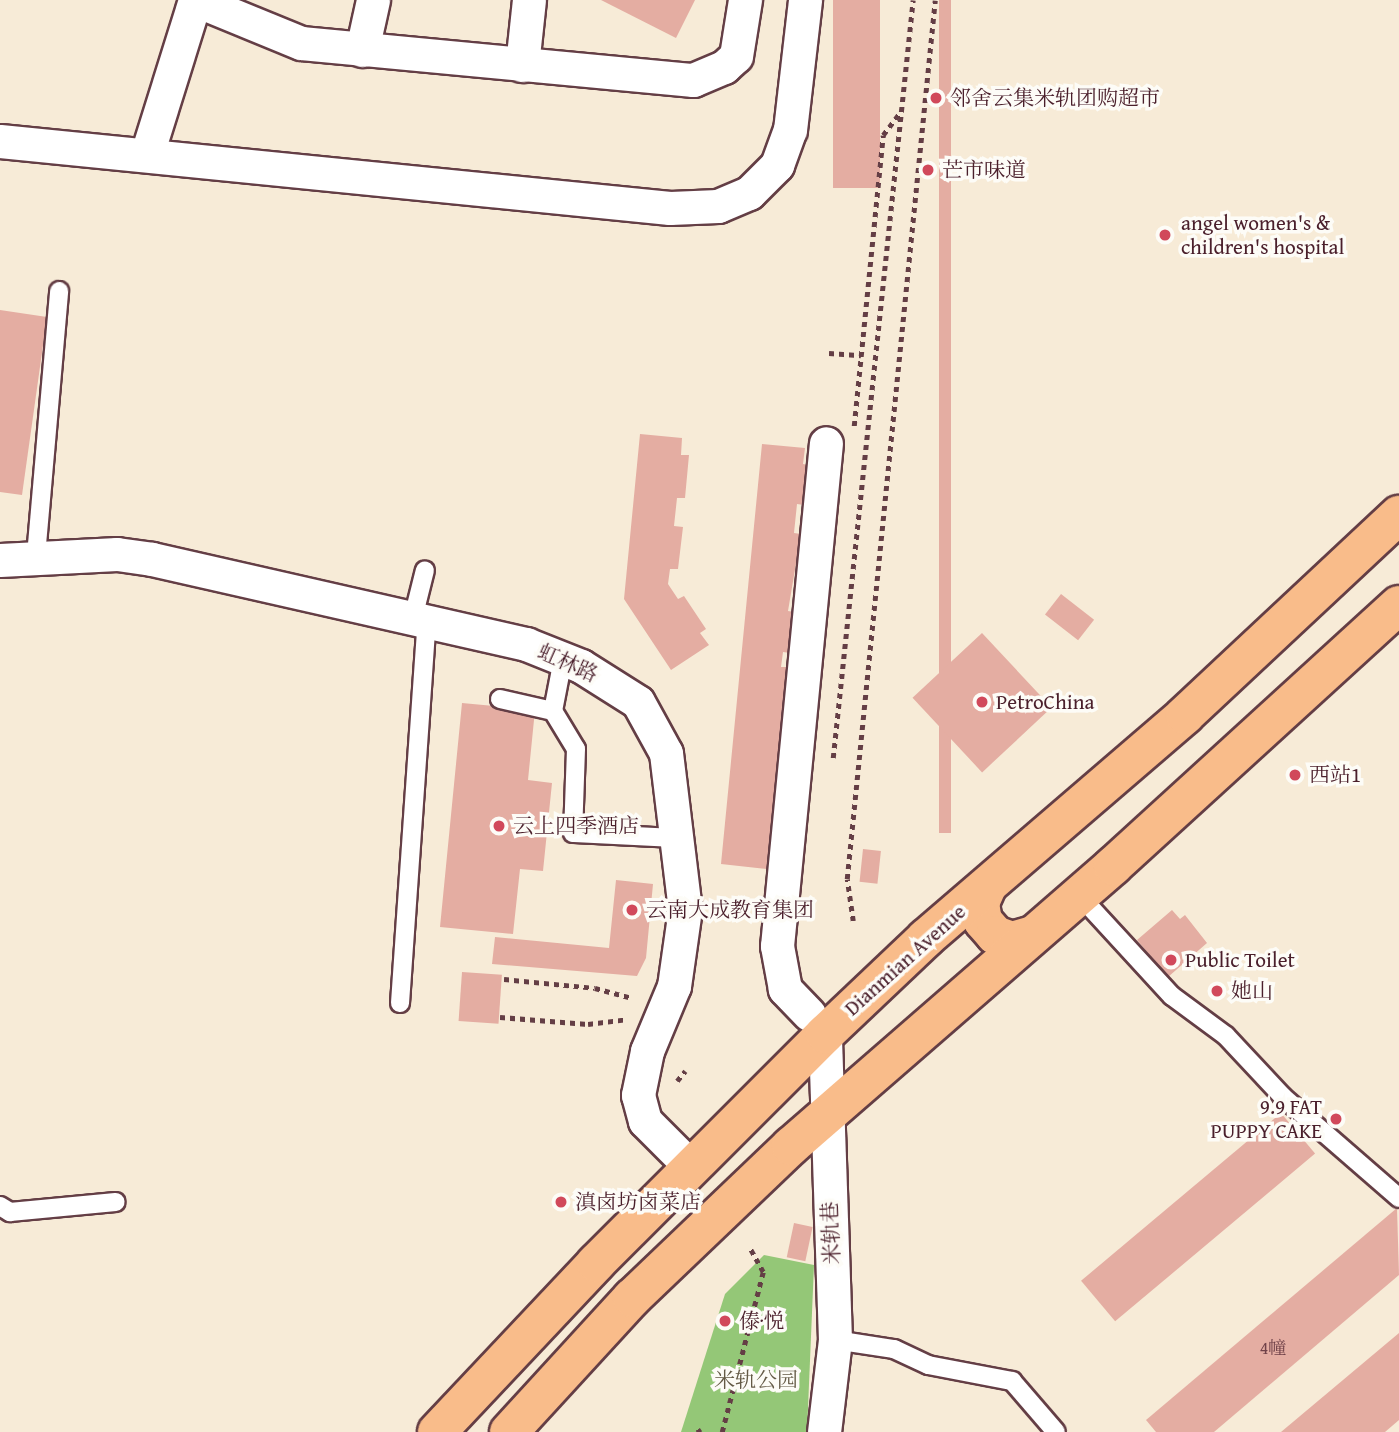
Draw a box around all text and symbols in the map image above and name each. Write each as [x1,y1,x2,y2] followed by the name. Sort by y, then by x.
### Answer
[950,85,1160,111] place label: 邻舍云集米轨团购超市
[928,90,944,106] marker: 邻舍云集米轨团购超市
[942,157,1026,183] place label: 芒市味道
[920,162,936,178] marker: 芒市味道
[1181,210,1344,260] place label: angel women's & children's hospital
[1155,225,1175,245] marker: angel women's & children's hospital
[534,639,602,687] street label: 虹林路
[996,689,1094,715] place label: PetroChina
[974,694,990,710] marker: PetroChina
[1309,762,1361,788] place label: 西站1
[1287,767,1303,783] marker: 西站1
[513,813,639,839] place label: 云上四季酒店
[491,818,507,834] marker: 云上四季酒店
[646,897,814,923] place label: 云南大成教育集团
[839,899,971,1021] street label: Dianmian Avenue
[624,902,640,918] marker: 云南大成教育集团
[1185,947,1295,973] place label: Public Toilet
[1163,952,1179,968] marker: Public Toilet
[1231,978,1273,1004] place label: 她山
[1209,983,1225,999] marker: 她山
[1210,1094,1322,1144] place label: 9.9 FAT PUPPY CAKE
[1328,1111,1344,1127] marker: 9.9 FAT PUPPY CAKE
[575,1189,701,1215] place label: 滇卤坊卤菜店
[553,1194,569,1210] marker: 滇卤坊卤菜店
[817,1201,845,1265] street label: 米轨巷
[739,1308,784,1334] place label: 傣·悦
[717,1313,733,1329] marker: 傣·悦
[1260,1337,1286,1359] house number: 4幢
[714,1367,798,1393] park label: 米轨公园

